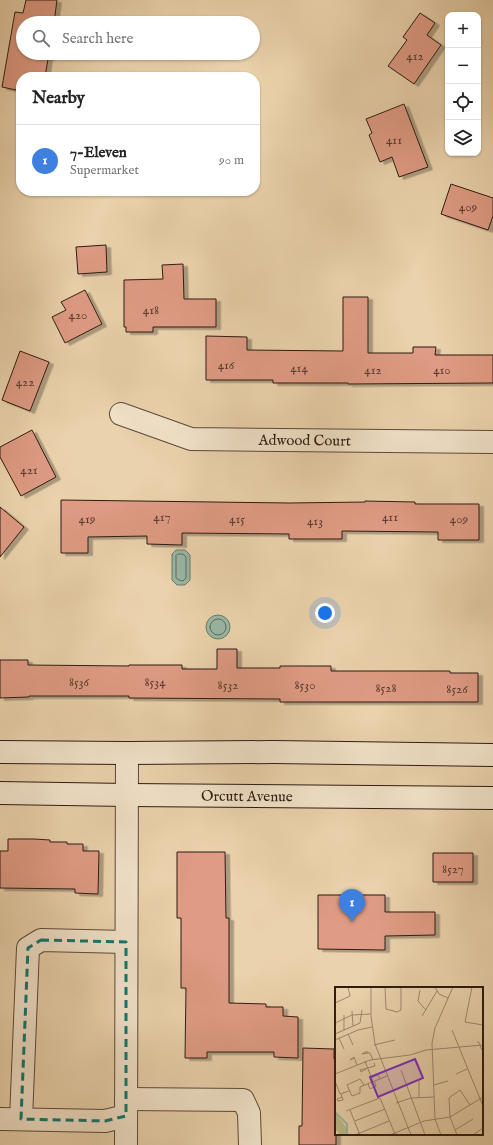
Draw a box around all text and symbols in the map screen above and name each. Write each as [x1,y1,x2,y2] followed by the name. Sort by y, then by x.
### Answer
[445,12,481,156] map controls
[445,12,481,48] button: +
[16,16,260,60] search box
[30,27,52,49] icon: search
[62,29,133,48] text: Search here
[406,48,424,65] house number: 412
[445,48,481,84] button: −
[445,84,481,120] button: locate
[32,88,85,109] text: Nearby
[445,120,481,156] button: layers
[386,132,402,149] house number: 411
[70,143,127,162] text: 7-Eleven
[43,152,47,169] text: 1
[219,152,244,169] text: 90 m
[70,162,139,179] text: Supermarket
[459,199,478,216] house number: 409
[143,302,159,319] house number: 418
[69,307,87,324] house number: 420
[218,357,235,374] house number: 416
[290,360,308,377] house number: 414
[364,362,382,379] house number: 412
[433,362,451,379] house number: 410
[16,374,34,391] house number: 422
[257,431,351,451] street label: Adwood Court
[20,462,38,479] house number: 421
[153,509,171,526] house number: 417
[382,509,398,526] house number: 411
[79,511,96,528] house number: 419
[229,511,245,528] house number: 415
[450,511,469,528] house number: 409
[307,513,323,530] house number: 413
[315,603,335,623] your location
[69,674,90,691] house number: 8536
[144,674,166,691] house number: 8534
[218,677,238,694] house number: 8532
[294,677,316,694] house number: 8530
[376,680,396,697] house number: 8528
[446,681,468,698] house number: 8526
[201,787,293,806] street label: Orcutt Avenue
[442,861,464,878] house number: 8527
[339,889,365,922] pin: 1
[335,987,483,1135] inset map

